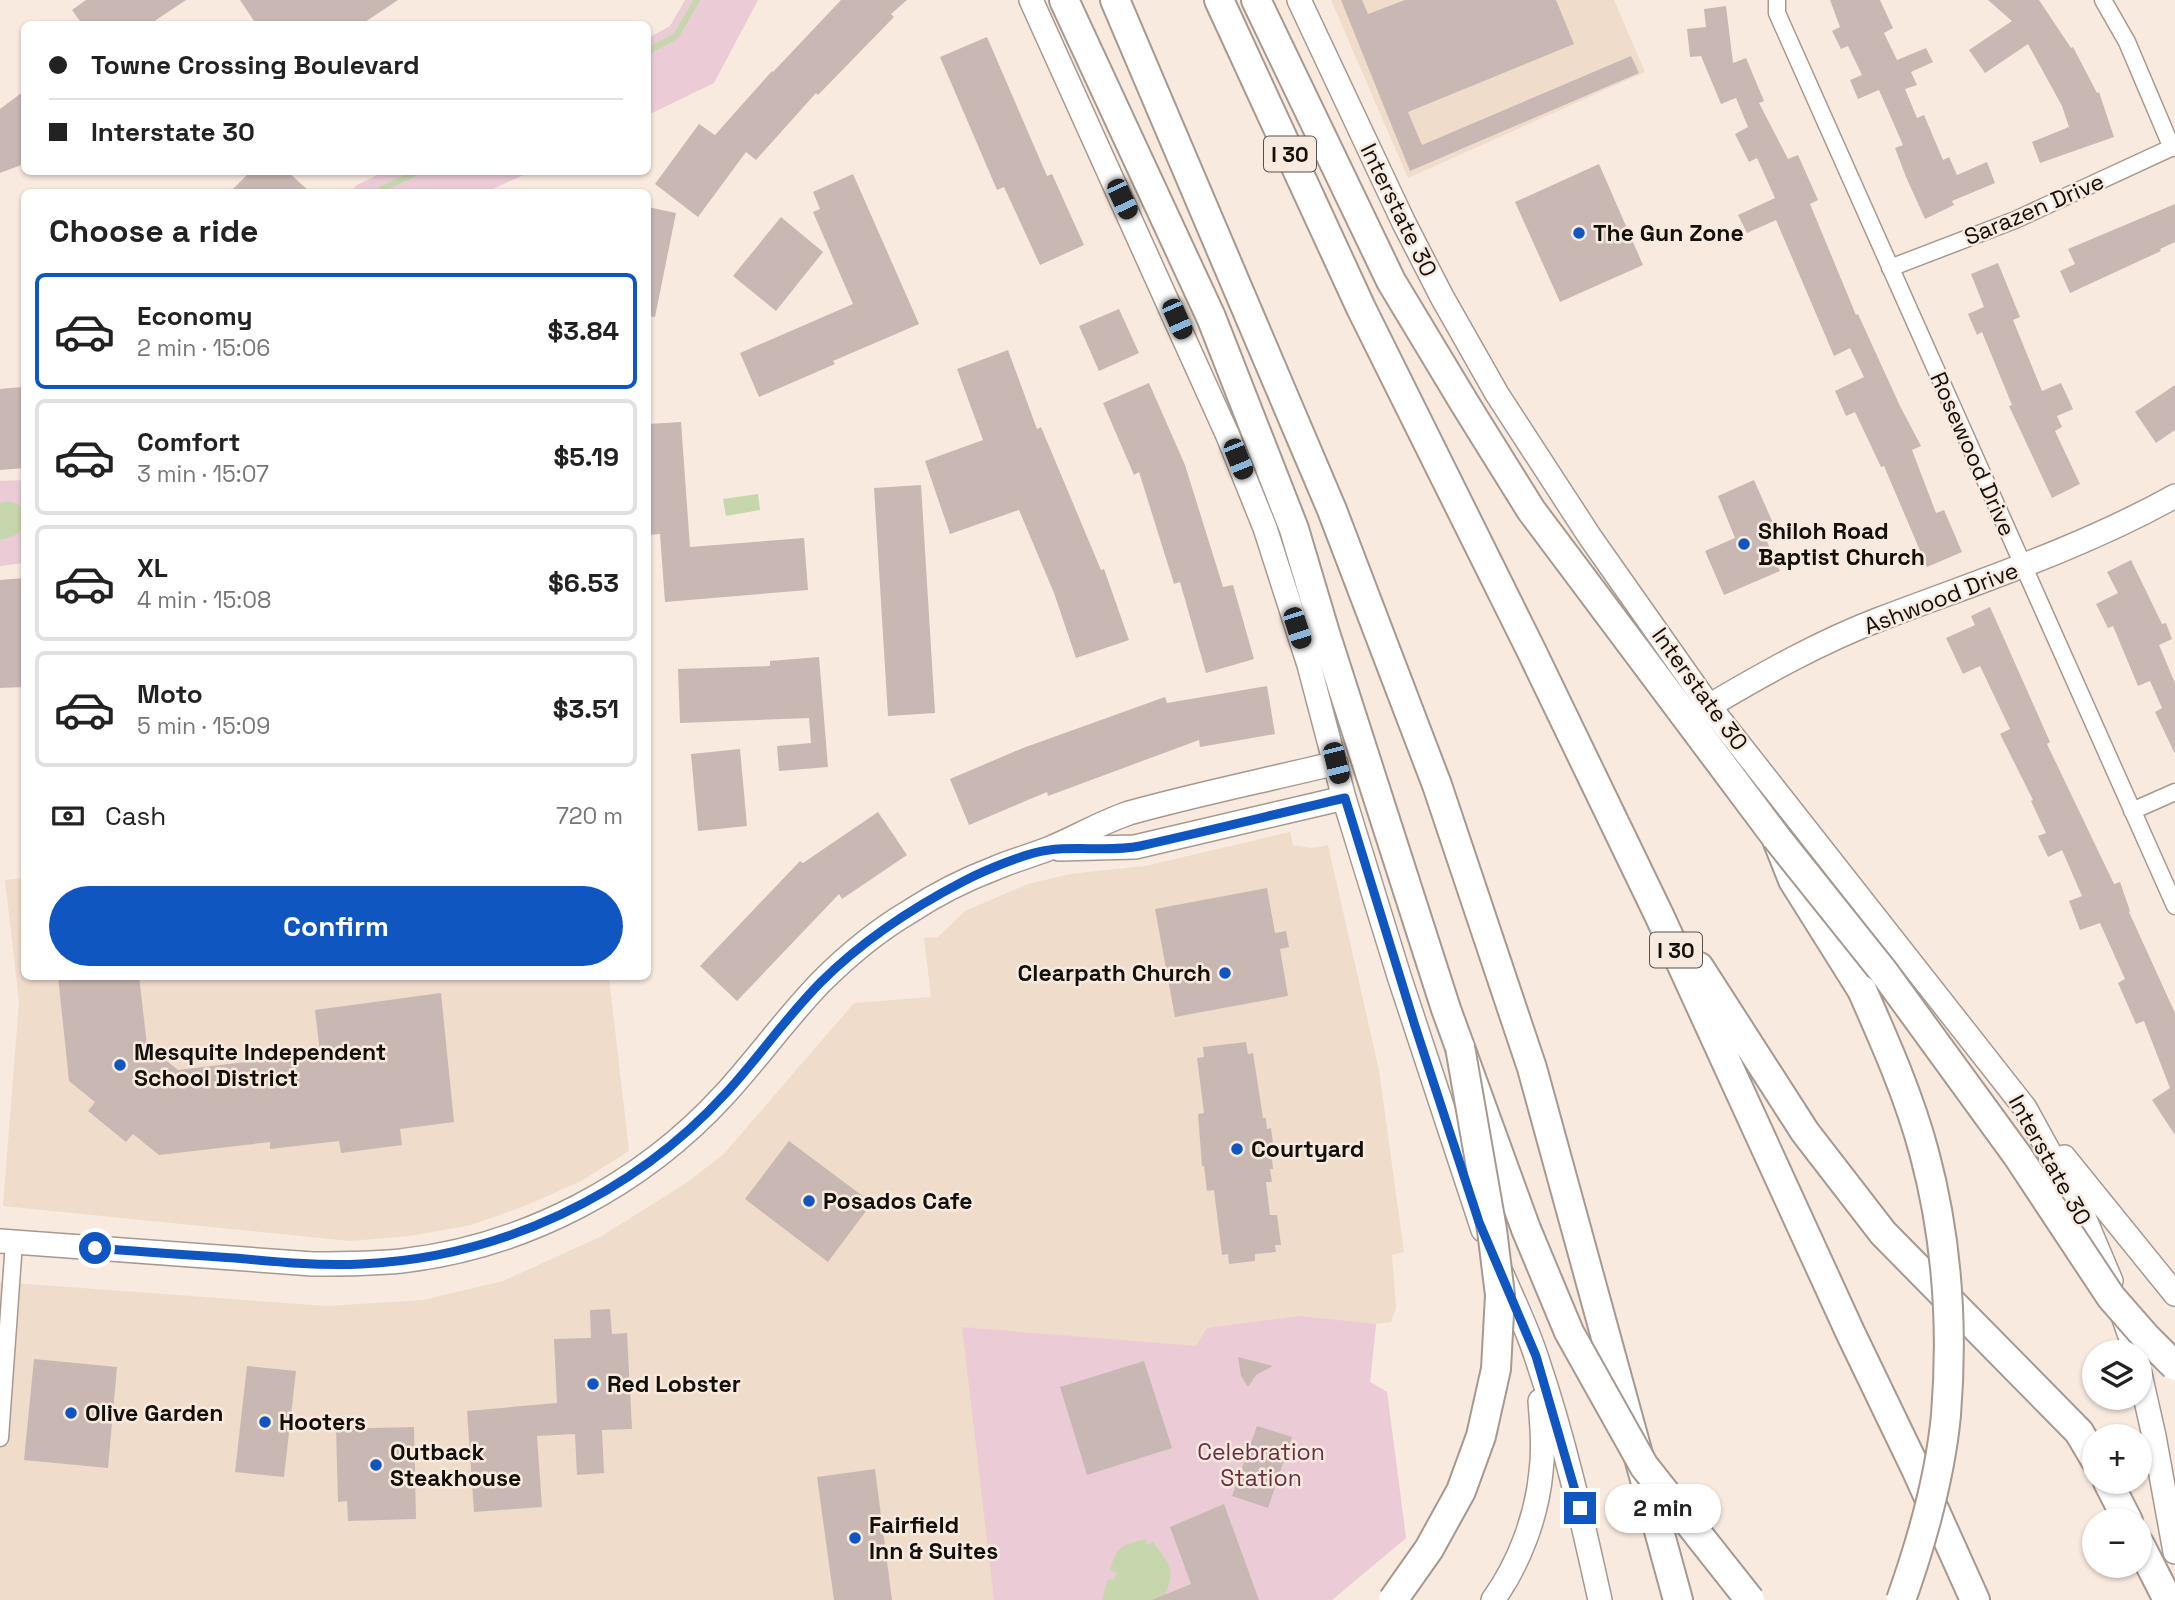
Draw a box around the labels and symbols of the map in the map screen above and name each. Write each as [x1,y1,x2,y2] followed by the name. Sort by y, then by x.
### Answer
[1264,136,1316,172] road number: I 30
[1354,138,1444,282] street label: Interstate 30
[1960,166,2108,252] street label: Sarazen Drive
[1104,176,1141,222] car
[1593,218,1744,248] place label: The Gun Zone
[1571,225,1587,241] marker: The Gun Zone
[1159,296,1196,342] car
[1923,367,2023,541] street label: Rosewood Drive
[1221,436,1256,482] car
[1758,516,1925,572] place label: Shiloh Road Baptist Church
[1736,536,1752,552] marker: Shiloh Road Baptist Church
[1860,555,2022,641] street label: Ashwood Drive
[1281,605,1314,651] car
[1645,622,1755,756] street label: Interstate 30
[1321,740,1352,786] car
[1650,932,1702,968] road number: I 30
[1017,958,1211,988] place label: Clearpath Church
[1217,965,1233,981] marker: Clearpath Church
[134,1037,386,1093] place label: Mesquite Independent School District
[112,1057,128,1073] marker: Mesquite Independent School District
[2002,1089,2098,1231] street label: Interstate 30
[1251,1134,1364,1164] place label: Courtyard
[1229,1141,1245,1157] marker: Courtyard
[823,1186,973,1216] place label: Posados Cafe
[801,1193,817,1209] marker: Posados Cafe
[79,1232,111,1264] route start
[607,1369,741,1399] place label: Red Lobster
[585,1376,601,1392] marker: Red Lobster
[85,1398,224,1428] place label: Olive Garden
[63,1405,79,1421] marker: Olive Garden
[279,1407,366,1437] place label: Hooters
[257,1414,273,1430] marker: Hooters
[390,1437,521,1493] place label: Outback Steakhouse
[1197,1437,1325,1493] park label: Celebration Station
[368,1457,384,1473] marker: Outback Steakhouse
[1604,1484,1720,1532] callout: 2 min
[1564,1492,1596,1524] route end
[869,1510,998,1566] place label: Fairfield Inn & Suites
[847,1530,863,1546] marker: Fairfield Inn & Suites

